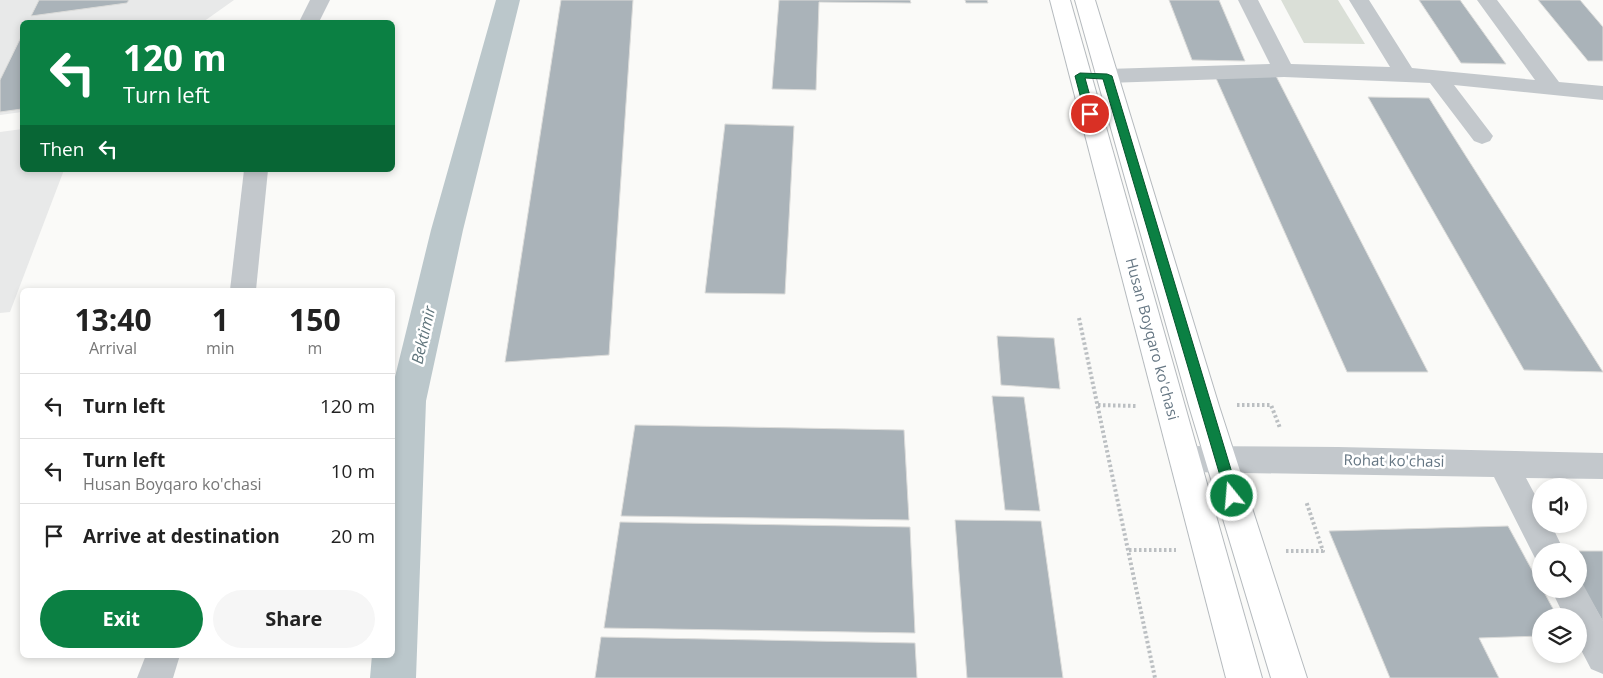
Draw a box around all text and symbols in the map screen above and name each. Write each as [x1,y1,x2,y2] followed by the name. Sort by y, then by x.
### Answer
[123,34,227,81] text: 120 m
[40,40,105,105] icon: left
[123,79,210,109] text: Turn left
[1069,93,1111,135] pin
[1076,100,1104,128] icon: arrive
[94,135,122,163] icon: left
[40,136,84,162] text: Then
[1122,255,1184,422] street label: Husan Boyqaro ko'chasi
[74,299,152,340] text: 13:40
[212,299,229,340] text: 1
[289,299,341,340] text: 150
[406,303,441,366] water label: Bektimir
[89,337,137,359] text: Arrival
[206,337,235,359] text: min
[307,337,322,359] text: m
[40,392,68,420] icon: left
[83,393,165,419] text: Turn left
[320,393,375,419] text: 120 m
[83,447,165,473] text: Turn left
[1343,449,1445,471] street label: Rohat ko'chasi
[40,457,68,485] icon: left
[331,458,375,484] text: 10 m
[1205,469,1257,521] position arrow
[83,473,262,495] text: Husan Boyqaro ko'chasi
[1532,478,1587,663] map controls
[1532,478,1587,533] button: sound
[40,522,68,550] icon: arrive
[83,523,280,549] text: Arrive at destination
[331,523,375,549] text: 20 m
[1532,543,1587,598] button: search
[40,590,203,648] button: Exit
[213,590,375,648] button: Share
[1532,608,1587,663] button: layers

